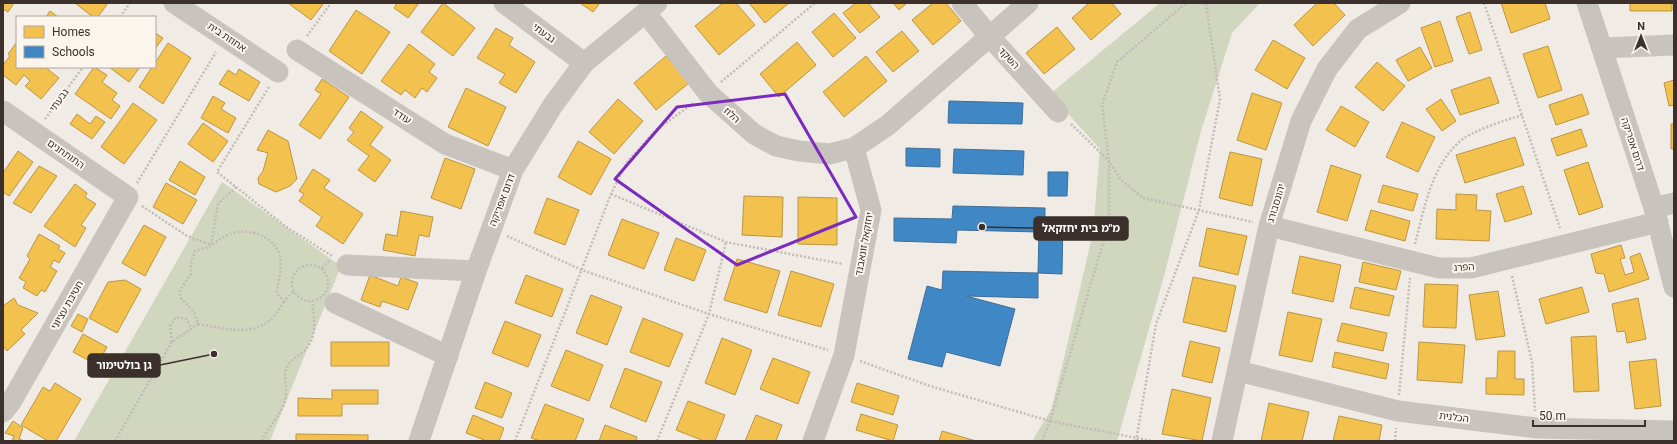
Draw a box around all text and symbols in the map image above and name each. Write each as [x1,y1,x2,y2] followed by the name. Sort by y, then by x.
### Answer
[16,16,156,68] legend
[1621,16,1661,56] north arrow
[206,20,248,54] street label: אחוזת בית
[1637,20,1645,33] text: N
[531,21,558,45] street label: גבעתי
[52,25,90,39] text: Homes
[52,45,95,59] text: Schools
[996,45,1022,71] street label: השקד
[47,86,71,113] street label: גבעתי
[722,105,742,125] street label: הלוז
[391,106,413,126] street label: עודד
[1619,116,1647,173] street label: דרום אפריקה
[45,137,87,171] street label: התותחנים
[487,172,517,228] street label: דרום אפריקה
[1265,182,1287,224] street label: יהונסבורג
[853,211,875,277] street label: יחזקאל זונאבנד
[1034,217,1128,240] callout: מ"מ בית יחזקאל
[1042,222,1120,235] text: מ"מ בית יחזקאל
[1453,261,1475,273] street label: הפרג
[49,279,85,331] street label: חטיבת עציוני
[88,354,160,377] callout: גן בולטימור
[96,359,152,372] text: גן בולטימור
[1533,402,1645,428] scale bar
[1539,409,1566,423] text: 50 m
[1438,410,1470,424] street label: הכלנית

